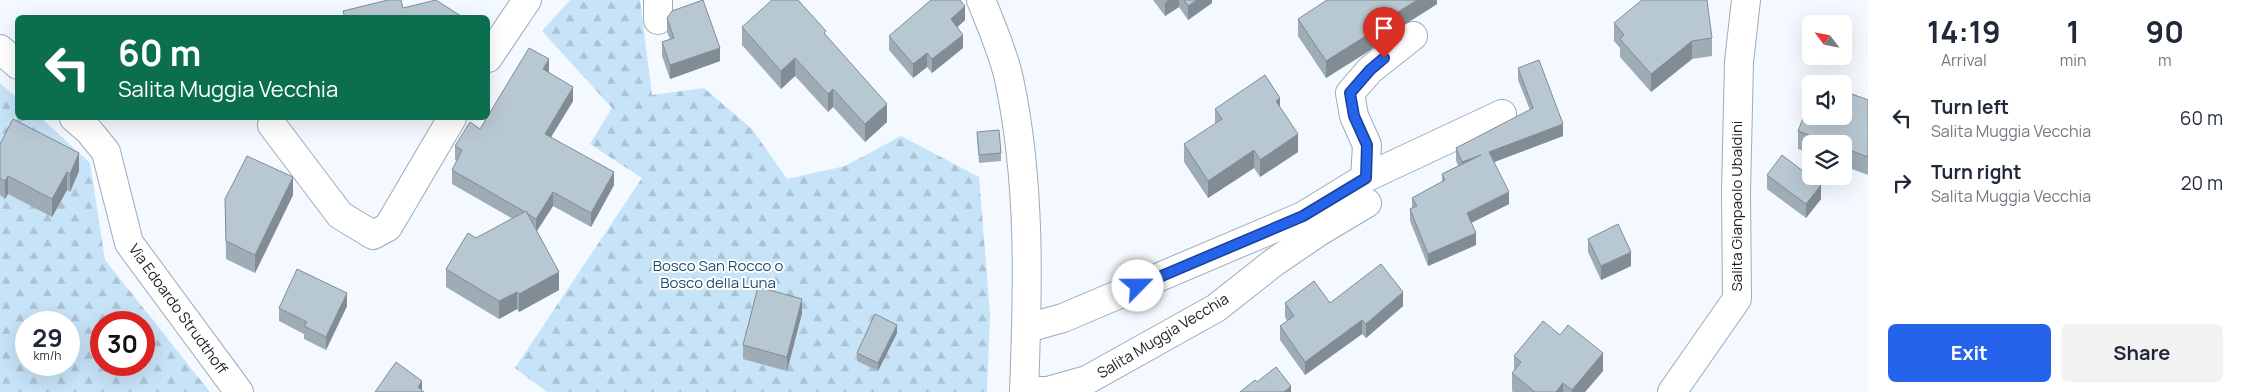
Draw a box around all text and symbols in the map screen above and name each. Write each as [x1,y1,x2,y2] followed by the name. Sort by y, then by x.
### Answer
[1363,7,1405,58] pin
[1927,11,2001,52] text: 14:19
[2066,11,2080,52] text: 1
[2146,11,2184,52] text: 90
[1370,14,1398,42] icon: arrive
[1802,15,1852,65] north arrow
[1802,15,1852,185] map controls
[118,29,201,77] text: 60 m
[35,35,100,100] icon: left
[1941,49,1987,71] text: Arrival
[2060,49,2086,71] text: min
[2158,49,2172,71] text: m
[118,74,338,104] text: Salita Muggia Vecchia
[1802,75,1852,125] button: sound
[1931,94,2009,120] text: Turn left
[1888,104,1916,132] icon: left
[2180,105,2223,131] text: 60 m
[1931,120,2091,142] text: Salita Muggia Vecchia
[1726,121,1747,291] street label: Salita Gianpaolo Ubaldini
[1802,135,1852,185] button: layers
[1931,159,2021,185] text: Turn right
[1888,169,1916,197] icon: right
[2181,170,2223,196] text: 20 m
[1931,185,2091,207] text: Salita Muggia Vecchia
[124,239,233,378] street label: Via Edoardo Strudthoff
[653,255,783,293] park label: Bosco San Rocco o Bosco della Luna
[1111,259,1163,311] position arrow
[1093,288,1232,383] street label: Salita Muggia Vecchia
[90,311,155,376] speed limit sign: 30
[32,320,63,355] text: 29
[1888,324,2051,382] button: Exit
[2061,324,2223,382] button: Share
[34,347,61,364] text: km/h

